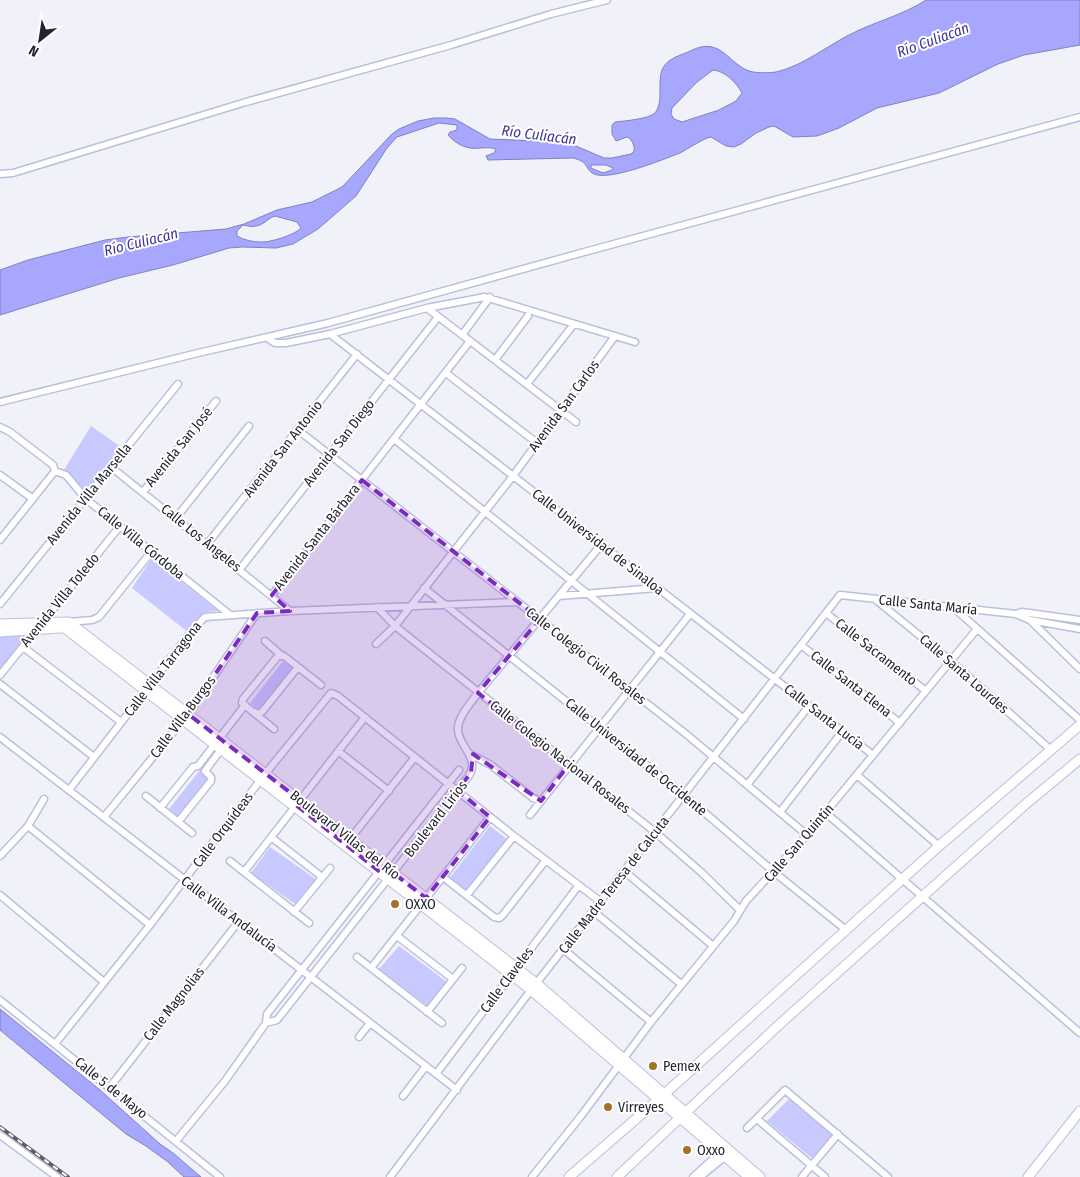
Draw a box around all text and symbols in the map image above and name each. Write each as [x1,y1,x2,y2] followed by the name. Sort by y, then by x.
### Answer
[15,15,65,65] north arrow
[894,19,972,61] water label: Río Culiacán
[26,41,42,60] text: N
[500,121,578,149] water label: Río Culiacán
[102,224,180,260] water label: Río Culiacán
[525,357,603,455] street label: Avenida San Carlos
[300,396,378,490] street label: Avenida San Diego
[240,397,326,501] street label: Avenida San Antonio
[142,404,216,490] street label: Avenida San José
[43,440,135,548] street label: Avenida Villa Marsella
[270,481,364,593] street label: Avenida Santa Bárbara
[529,485,667,599] street label: Calle Universidad de Sinaloa
[157,500,245,576] street label: Calle Los Ángeles
[94,503,188,583] street label: Calle Villa Córdoba
[17,550,103,650] street label: Avenida Villa Toledo
[878,591,978,619] street label: Calle Santa María
[522,604,650,708] street label: Calle Colegio Civil Rosales
[832,615,920,689] street label: Calle Sacramento
[121,618,205,720] street label: Calle Villa Tarragona
[916,631,1012,717] street label: Calle Santa Lourdes
[807,647,895,721] street label: Calle Santa Elena
[147,672,220,762] street label: Calle Villa Burgos
[781,681,867,754] street label: Calle Santa Lucía
[562,694,710,820] street label: Calle Universidad de Occidente
[486,697,634,817] street label: Calle Colegio Nacional Rosales
[401,777,471,861] street label: Boulevard Lirios
[287,787,403,883] street label: Boulevard Villas del Río
[189,789,257,871] street label: Calle Orquídeas
[760,800,838,886] street label: Calle San Quintín
[555,813,673,957] street label: Calle Madre Teresa de Calcuta
[178,872,280,956] street label: Calle Villa Andalucía
[405,896,436,913] place label: OXXO
[389,898,401,910] marker: OXXO
[477,944,537,1016] street label: Calle Claveles
[140,964,208,1044] street label: Calle Magnolias
[71,1053,151,1123] street label: Calle 5 de Mayo
[663,1058,701,1075] place label: Pemex
[647,1060,659,1072] marker: Pemex
[618,1099,664,1116] place label: Virreyes
[602,1101,614,1113] marker: Virreyes
[697,1142,725,1159] place label: Oxxo
[681,1144,693,1156] marker: Oxxo

